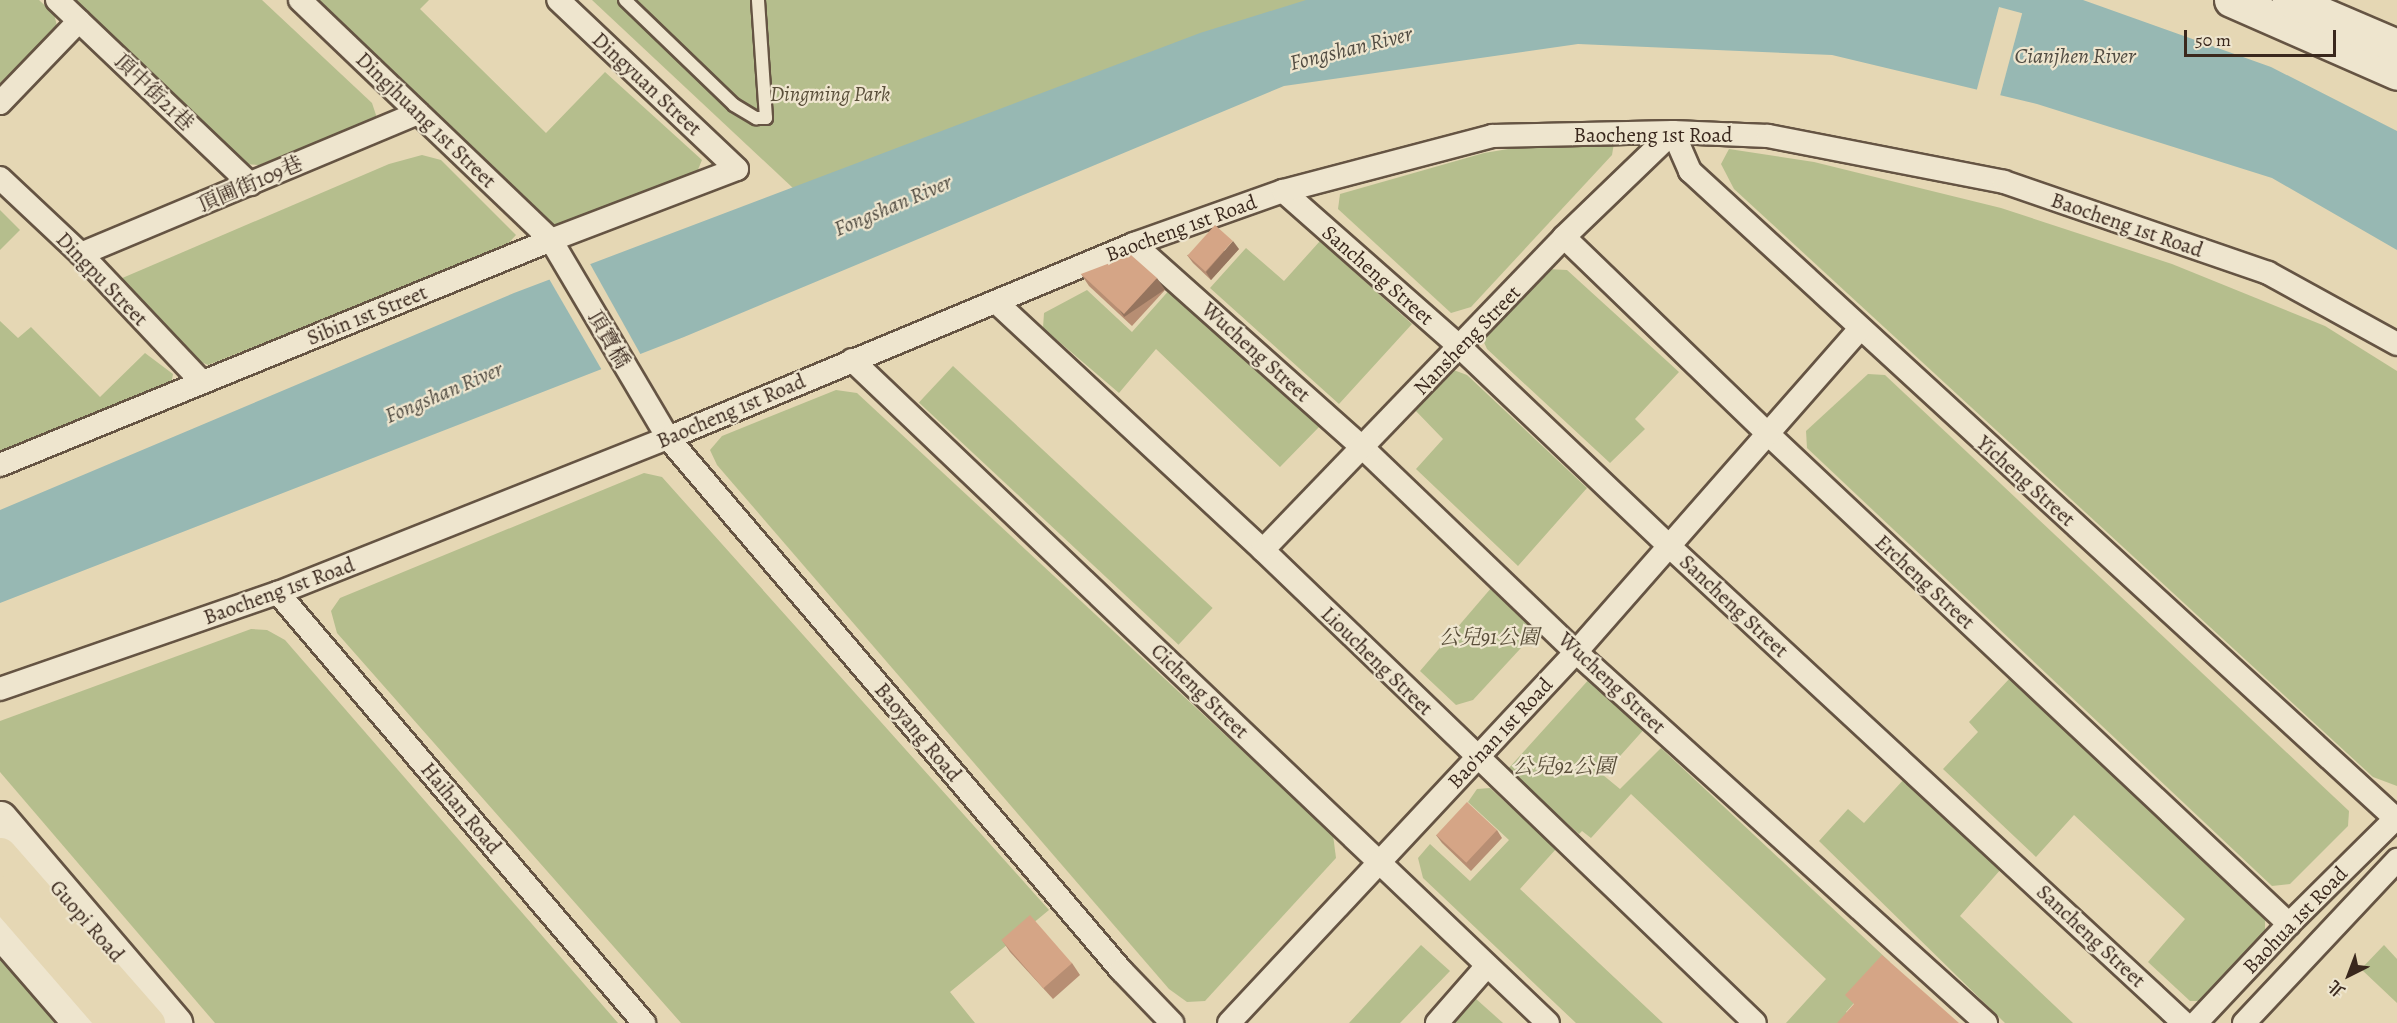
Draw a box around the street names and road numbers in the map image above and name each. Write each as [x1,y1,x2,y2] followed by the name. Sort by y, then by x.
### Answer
[587,27,707,141] street label: Dingyuan Street
[351,47,501,193] street label: Dingjhuang 1st Street
[109,48,199,136] street label: 頂中街21巷
[1574,122,1732,148] street label: Baocheng 1st Road
[194,151,306,217] street label: 頂圃街109巷
[2048,187,2206,263] street label: Baocheng 1st Road
[1102,189,1260,267] street label: Baocheng 1st Road
[1317,220,1439,330] street label: Sancheng Street
[51,227,153,331] street label: Dingpu Street
[303,279,431,351] street label: Sibin 1st Street
[1408,280,1526,400] street label: Nansheng Street
[1197,297,1315,407] street label: Wucheng Street
[582,305,636,373] street label: 頂寶橋
[653,368,809,454] street label: Baocheng 1st Road
[1972,430,2080,532] street label: Yicheng Street
[1870,529,1980,635] street label: Ercheng Street
[1674,549,1794,663] street label: Sancheng Street
[200,552,358,630] street label: Baocheng 1st Road
[1316,601,1438,721] street label: Lioucheng Street
[1553,627,1671,739] street label: Wucheng Street
[1146,638,1254,744] street label: Cicheng Street
[1442,672,1558,794] street label: Bao'nan 1st Road
[869,677,967,787] street label: Baoyang Road
[416,757,506,859] street label: Haihan Road
[2237,861,2353,979] street label: Baohua 1st Road
[45,875,129,967] street label: Guopi Road
[2031,879,2151,993] street label: Sancheng Street

